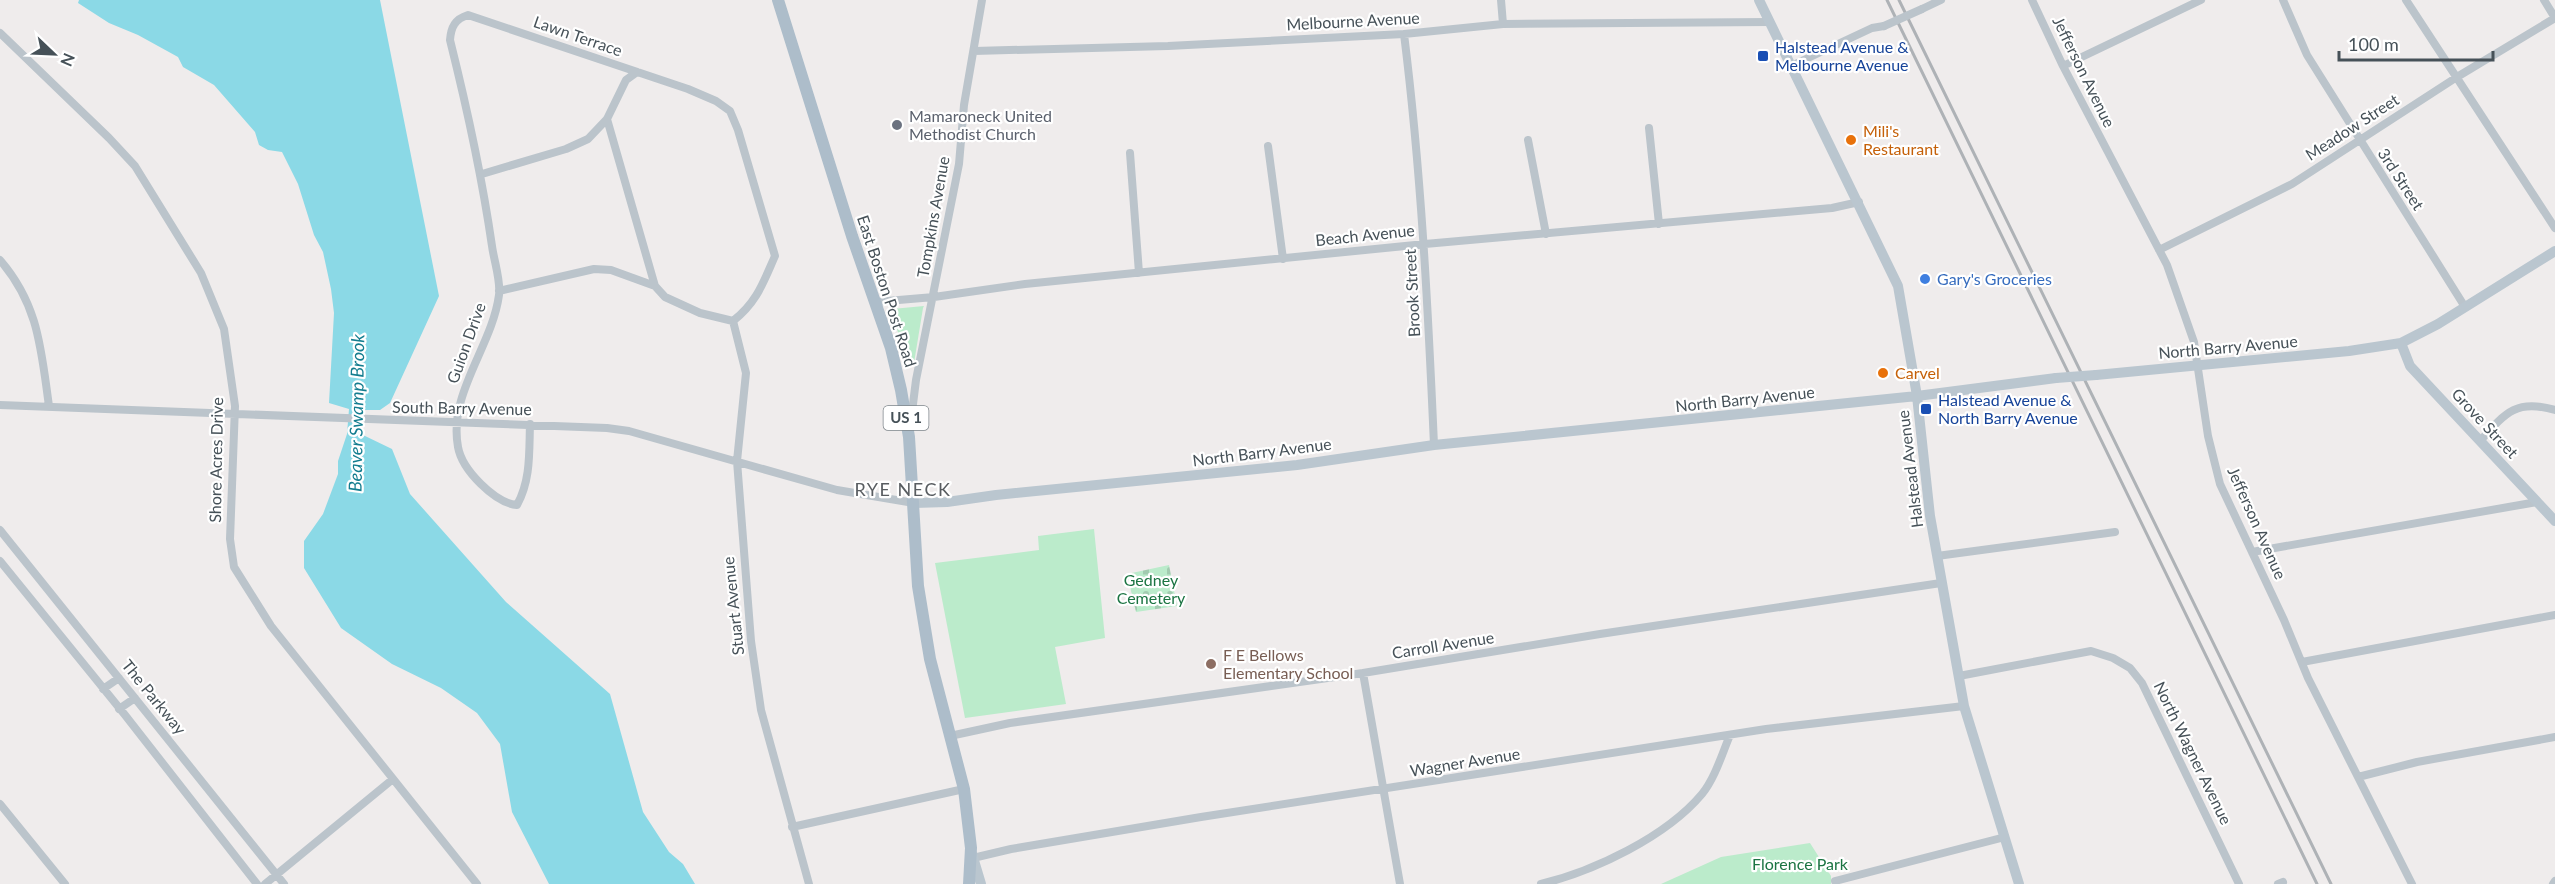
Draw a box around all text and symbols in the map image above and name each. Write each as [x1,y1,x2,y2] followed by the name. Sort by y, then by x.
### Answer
[1286,8,1420,33] street label: Melbourne Avenue
[531,11,625,60] street label: Lawn Terrace
[2049,13,2119,130] street label: Jefferson Avenue
[24,24,84,84] north arrow
[2339,24,2494,62] scale bar
[2348,33,2399,55] text: 100 m
[1775,37,1909,74] place label: Halstead Avenue & Melbourne Avenue
[1756,49,1770,63] marker: Halstead Avenue & Melbourne Avenue
[57,51,79,69] text: N
[2302,89,2402,164] street label: Meadow Street
[909,106,1052,143] place label: Mamaroneck United Methodist Church
[890,118,904,132] marker: Mamaroneck United Methodist Church
[1863,121,1939,158] place label: Mili's Restaurant
[1844,133,1858,147] marker: Mili's Restaurant
[2374,144,2429,213] street label: 3rd Street
[912,155,953,279] street label: Tompkins Avenue
[854,213,921,369] street label: East Boston Post Road
[1314,220,1416,249] street label: Beach Avenue
[1400,248,1423,338] street label: Brook Street
[1937,269,2052,288] place label: Gary's Groceries
[1918,272,1932,286] marker: Gary's Groceries
[442,300,489,386] street label: Guion Drive
[2157,331,2298,362] street label: North Barry Avenue
[344,333,368,492] water label: Beaver Swamp Brook
[1895,363,1940,382] place label: Carvel
[1876,366,1890,380] marker: Carvel
[1674,382,1815,415] street label: North Barry Avenue
[2448,384,2523,462] street label: Grove Street
[1938,390,2078,427] place label: Halstead Avenue & North Barry Avenue
[205,397,226,523] street label: Shore Acres Drive
[392,397,532,418] street label: South Barry Avenue
[1919,402,1933,416] marker: Halstead Avenue & North Barry Avenue
[884,406,928,430] road number: US 1
[1893,409,1926,529] street label: Halstead Avenue
[1191,434,1332,469] street label: North Barry Avenue
[2224,464,2291,582] street label: Jefferson Avenue
[855,478,951,500] district label: RYE NECK
[718,556,747,656] street label: Stuart Avenue
[1117,570,1186,607] park label: Gedney Cemetery
[1391,627,1495,662] street label: Carroll Avenue
[1223,645,1353,682] place label: F E Bellows Elementary School
[119,656,191,738] street label: The Parkway
[1204,657,1218,671] marker: F E Bellows Elementary School
[2151,678,2236,827] street label: North Wagner Avenue
[1408,743,1521,780] street label: Wagner Avenue
[1752,854,1849,873] park label: Florence Park

